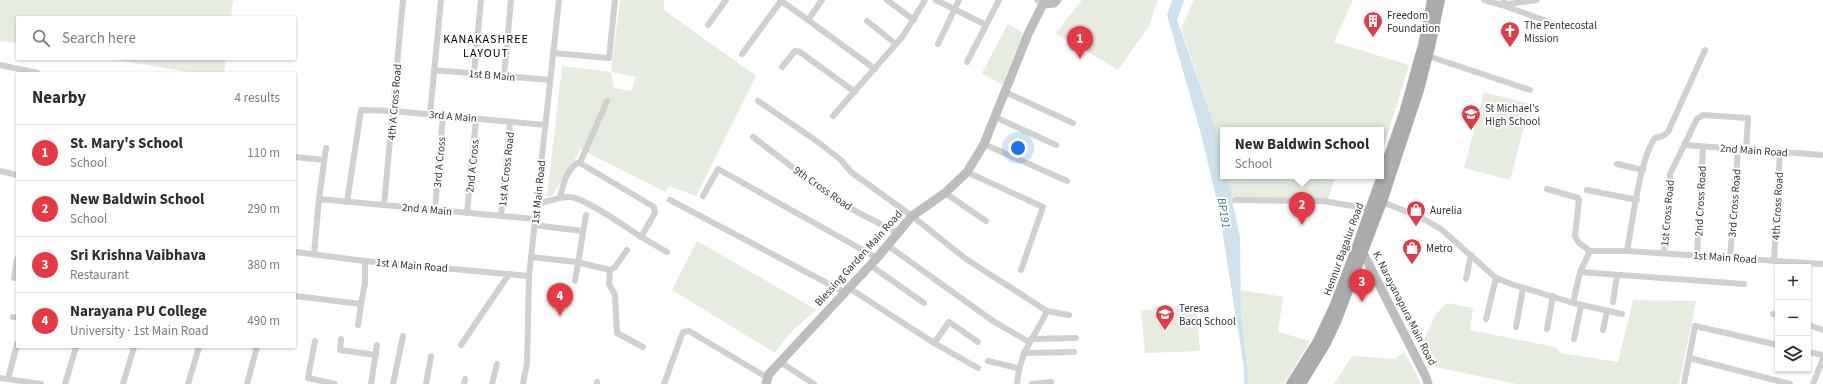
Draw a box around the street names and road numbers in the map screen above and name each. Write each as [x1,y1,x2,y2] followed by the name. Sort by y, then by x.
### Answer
[384,63,405,141] street label: 4th A Cross Road
[468,66,516,85] street label: 1st B Main
[428,107,477,126] street label: 3rd A Main
[495,131,518,207] street label: 1st A Cross Road
[430,136,449,188] street label: 3rd A Cross
[462,138,483,193] street label: 2nd A Cross
[1720,141,1788,160] street label: 2nd Main Road
[528,160,549,225] street label: 1st Main Road
[790,163,855,214] street label: 9th Cross Road
[1691,165,1710,237] street label: 2nd Cross Road
[1725,168,1744,238] street label: 3rd Cross Road
[1768,172,1787,241] street label: 4th Cross Road
[1657,179,1678,247] street label: 1st Cross Road
[401,200,453,219] street label: 2nd A Main
[1320,201,1367,298] street label: Hennur Bagalur Road
[811,207,906,310] street label: Blessing Garden Main Road
[1369,248,1440,368] street label: K. Narayanapura Main Road
[1693,248,1757,267] street label: 1st Main Road
[375,255,448,276] street label: 1st A Main Road

